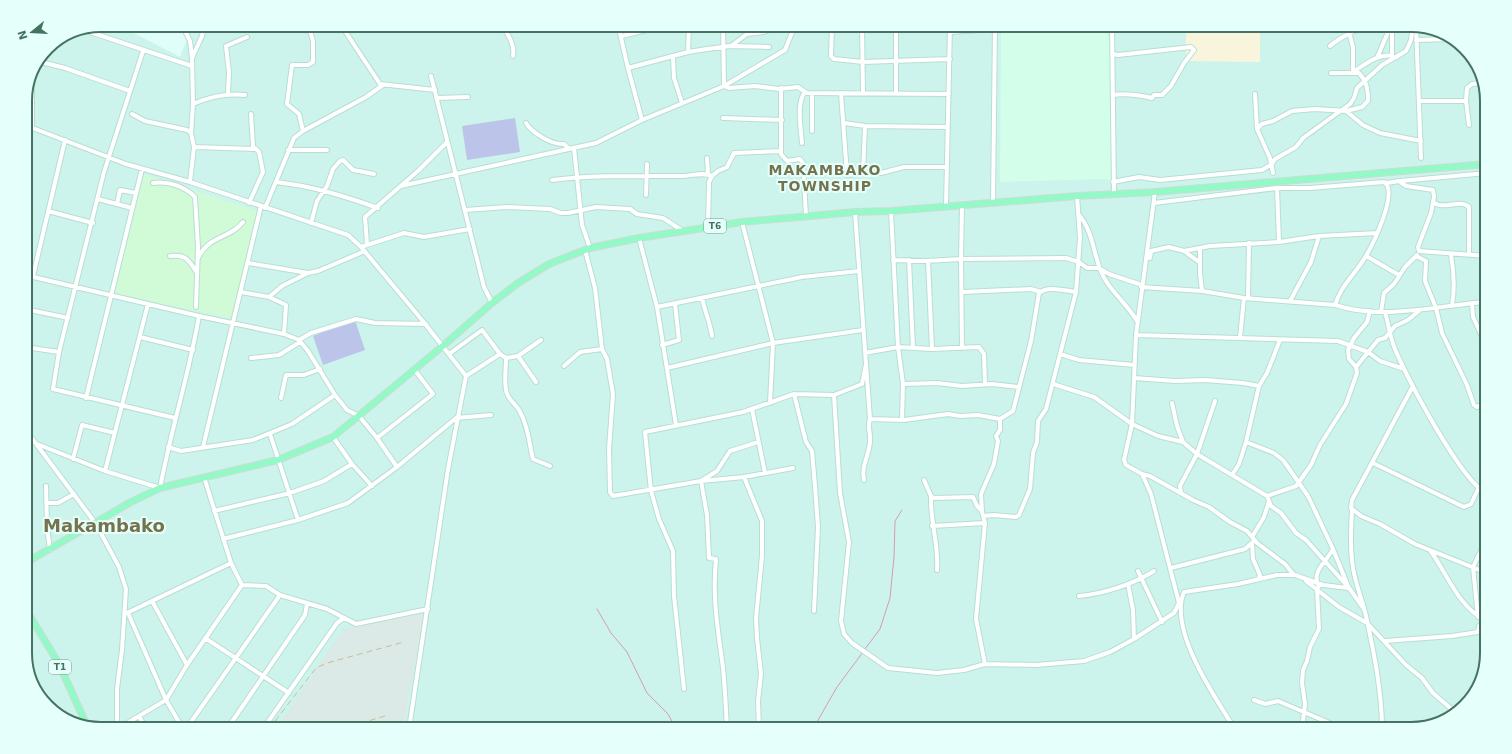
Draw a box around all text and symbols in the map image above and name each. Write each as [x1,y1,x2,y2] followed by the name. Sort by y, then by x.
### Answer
[12,12,52,52] north arrow
[15,29,31,41] text: N
[768,162,882,194] district label: MAKAMBAKO TOWNSHIP
[704,219,726,233] road number: T6
[43,515,165,536] district label: Makambako
[49,660,71,674] road number: T1

